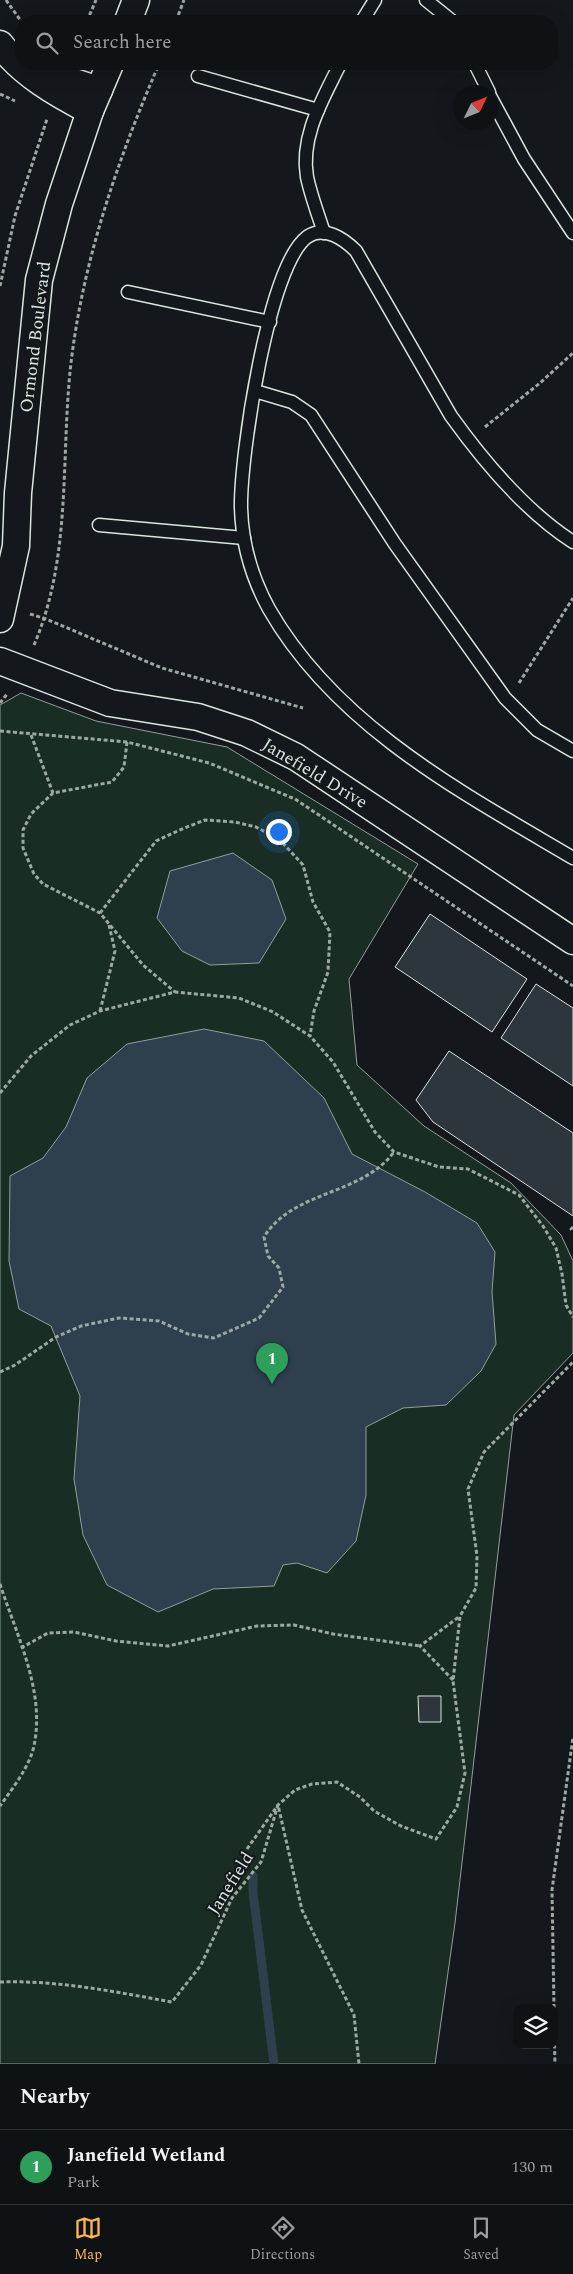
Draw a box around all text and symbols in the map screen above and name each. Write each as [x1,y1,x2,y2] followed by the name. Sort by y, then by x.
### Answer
[15,15,558,70] search box
[73,28,172,57] text: Search here
[33,29,61,57] icon: search
[453,85,498,130] north arrow
[13,260,58,414] street label: Ormond Boulevard
[257,731,373,816] street label: Janefield Drive
[266,819,292,845] your location
[256,1343,288,1384] pin: 1
[200,1846,261,1920] street label: Janefield
[513,2004,558,2049] map controls
[513,2004,558,2049] button: layers
[20,2081,90,2113] text: Nearby
[67,2141,225,2170] text: Janefield Wetland
[32,2155,40,2179] text: 1
[511,2155,553,2179] text: 130 m
[67,2170,100,2194] text: Park
[74,2214,102,2265] tab: Map
[250,2214,315,2265] tab: Directions
[463,2214,499,2265] tab: Saved

